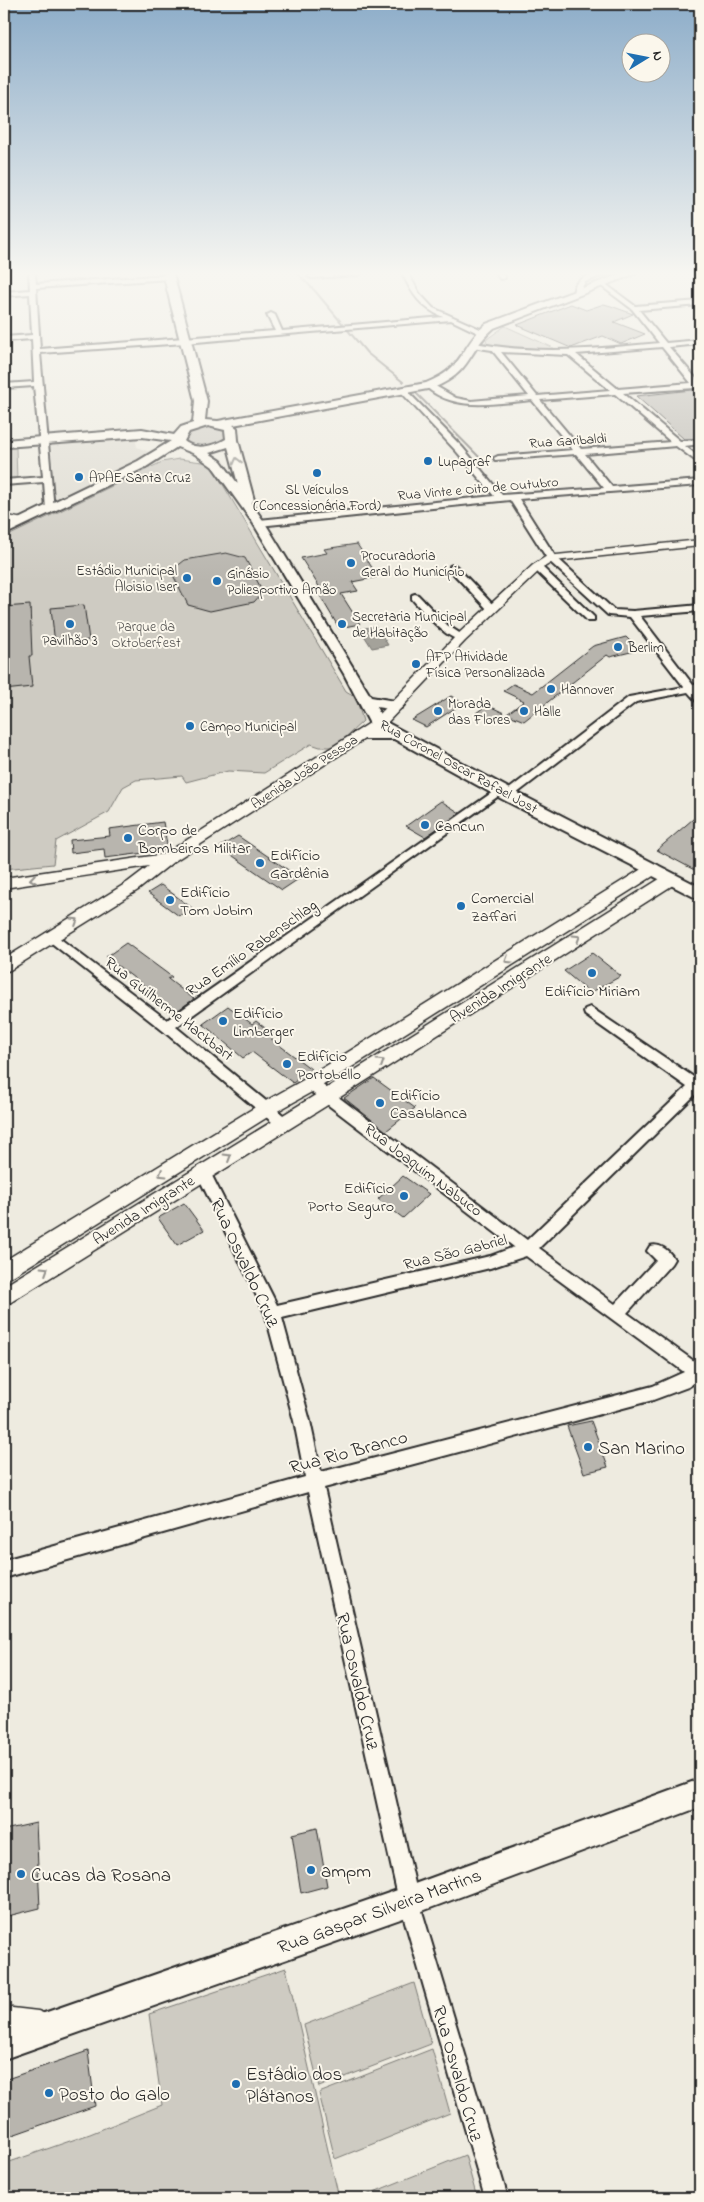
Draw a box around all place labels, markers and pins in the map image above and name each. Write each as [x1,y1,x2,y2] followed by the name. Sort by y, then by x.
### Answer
[438,452,492,474] place label: Lupagraf
[422,455,434,467] marker: Lupagraf
[311,467,323,479] marker: SL Veículos (Concessionária Ford)
[89,468,191,489] place label: APAE Santa Cruz
[73,471,85,483] marker: APAE Santa Cruz
[253,480,381,517] place label: SL Veículos (Concessionária Ford)
[361,546,465,583] place label: Procuradoria Geral do Município
[345,557,357,569] marker: Procuradoria Geral do Município
[76,561,178,598] place label: Estádio Municipal Aloisio Iser
[227,564,336,601] place label: Ginásio Poliesportivo Arnão
[181,572,193,584] marker: Estádio Municipal Aloisio Iser
[211,575,223,587] marker: Ginásio Poliesportivo Arnão
[352,607,466,644] place label: Secretaria Municipal de Habitação
[64,618,76,630] marker: Pavilhão 3
[336,618,348,630] marker: Secretaria Municipal de Habitação
[42,631,98,652] place label: Pavilhão 3
[627,638,664,659] place label: Berlim
[612,641,624,653] marker: Berlim
[425,647,545,684] place label: AFP Atividade Física Personalizada
[410,658,422,670] marker: AFP Atividade Física Personalizada
[561,680,615,701] place label: Hannover
[545,683,557,695] marker: Hannover
[448,694,511,731] place label: Morada das Flores
[534,702,561,723] place label: Halle
[432,705,444,717] marker: Morada das Flores
[518,705,530,717] marker: Halle
[200,717,297,738] place label: Campo Municipal
[184,720,196,732] marker: Campo Municipal
[435,815,485,839] place label: Cancun
[137,819,251,861] place label: Corpo de Bombeiros Militar
[419,819,431,831] marker: Cancun
[122,832,134,844] marker: Corpo de Bombeiros Militar
[270,844,329,886] place label: Edifício Gardênia
[254,857,266,869] marker: Edifício Gardênia
[180,881,253,923] place label: Edifício Tom Jobim
[471,887,534,929] place label: Comercial Zaffari
[164,894,176,906] marker: Edifício Tom Jobim
[455,900,467,912] marker: Comercial Zaffari
[586,967,598,979] marker: Edifício Miriam
[544,980,640,1004] place label: Edifício Miriam
[233,1002,294,1044] place label: Edifício Limberger
[217,1015,229,1027] marker: Edifício Limberger
[297,1045,361,1087] place label: Edifício Portobello
[281,1058,293,1070] marker: Edifício Portobello
[390,1084,467,1126] place label: Edifício Casablanca
[374,1097,386,1109] marker: Edifício Casablanca
[308,1177,394,1219] place label: Edifício Porto Seguro
[398,1190,410,1202] marker: Edifício Porto Seguro
[598,1436,685,1463] place label: San Marino
[582,1441,594,1453] marker: San Marino
[321,1859,371,1886] place label: ampm
[31,1863,171,1890] place label: Cucas da Rosana
[305,1864,317,1876] marker: ampm
[15,1868,27,1880] marker: Cucas da Rosana
[246,2062,342,2111] place label: Estádio dos Plátanos
[230,2078,242,2090] marker: Estádio dos Plátanos
[59,2082,170,2109] place label: Posto do Galo
[43,2087,55,2099] marker: Posto do Galo

